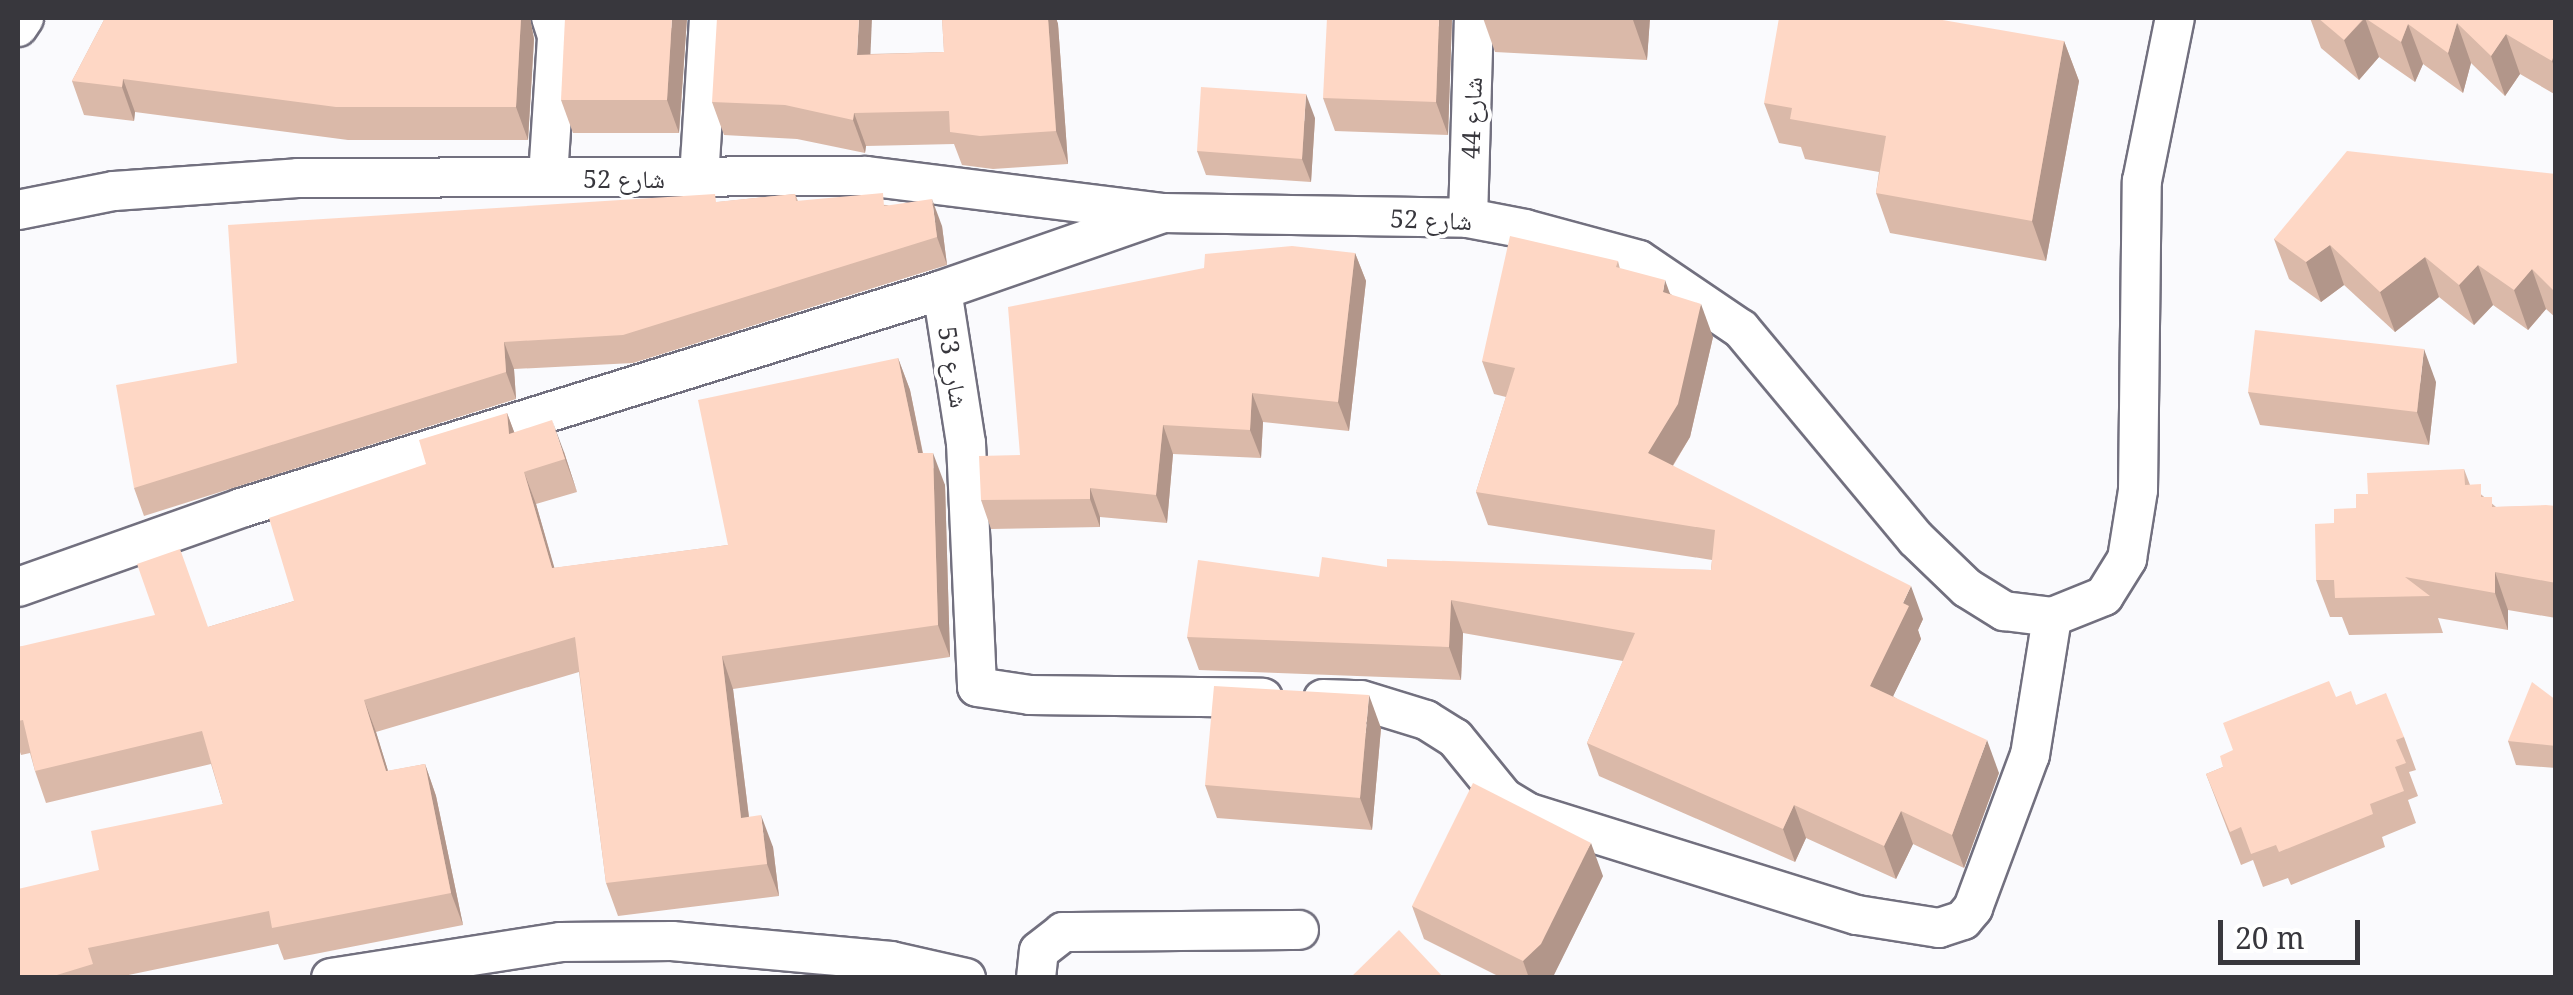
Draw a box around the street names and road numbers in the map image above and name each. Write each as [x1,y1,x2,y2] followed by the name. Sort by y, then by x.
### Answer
[1455,77,1487,159] street label: شارع 44
[583,163,665,193] street label: شارع 52
[1390,203,1472,235] street label: شارع 52
[933,324,975,410] street label: شارع 53

